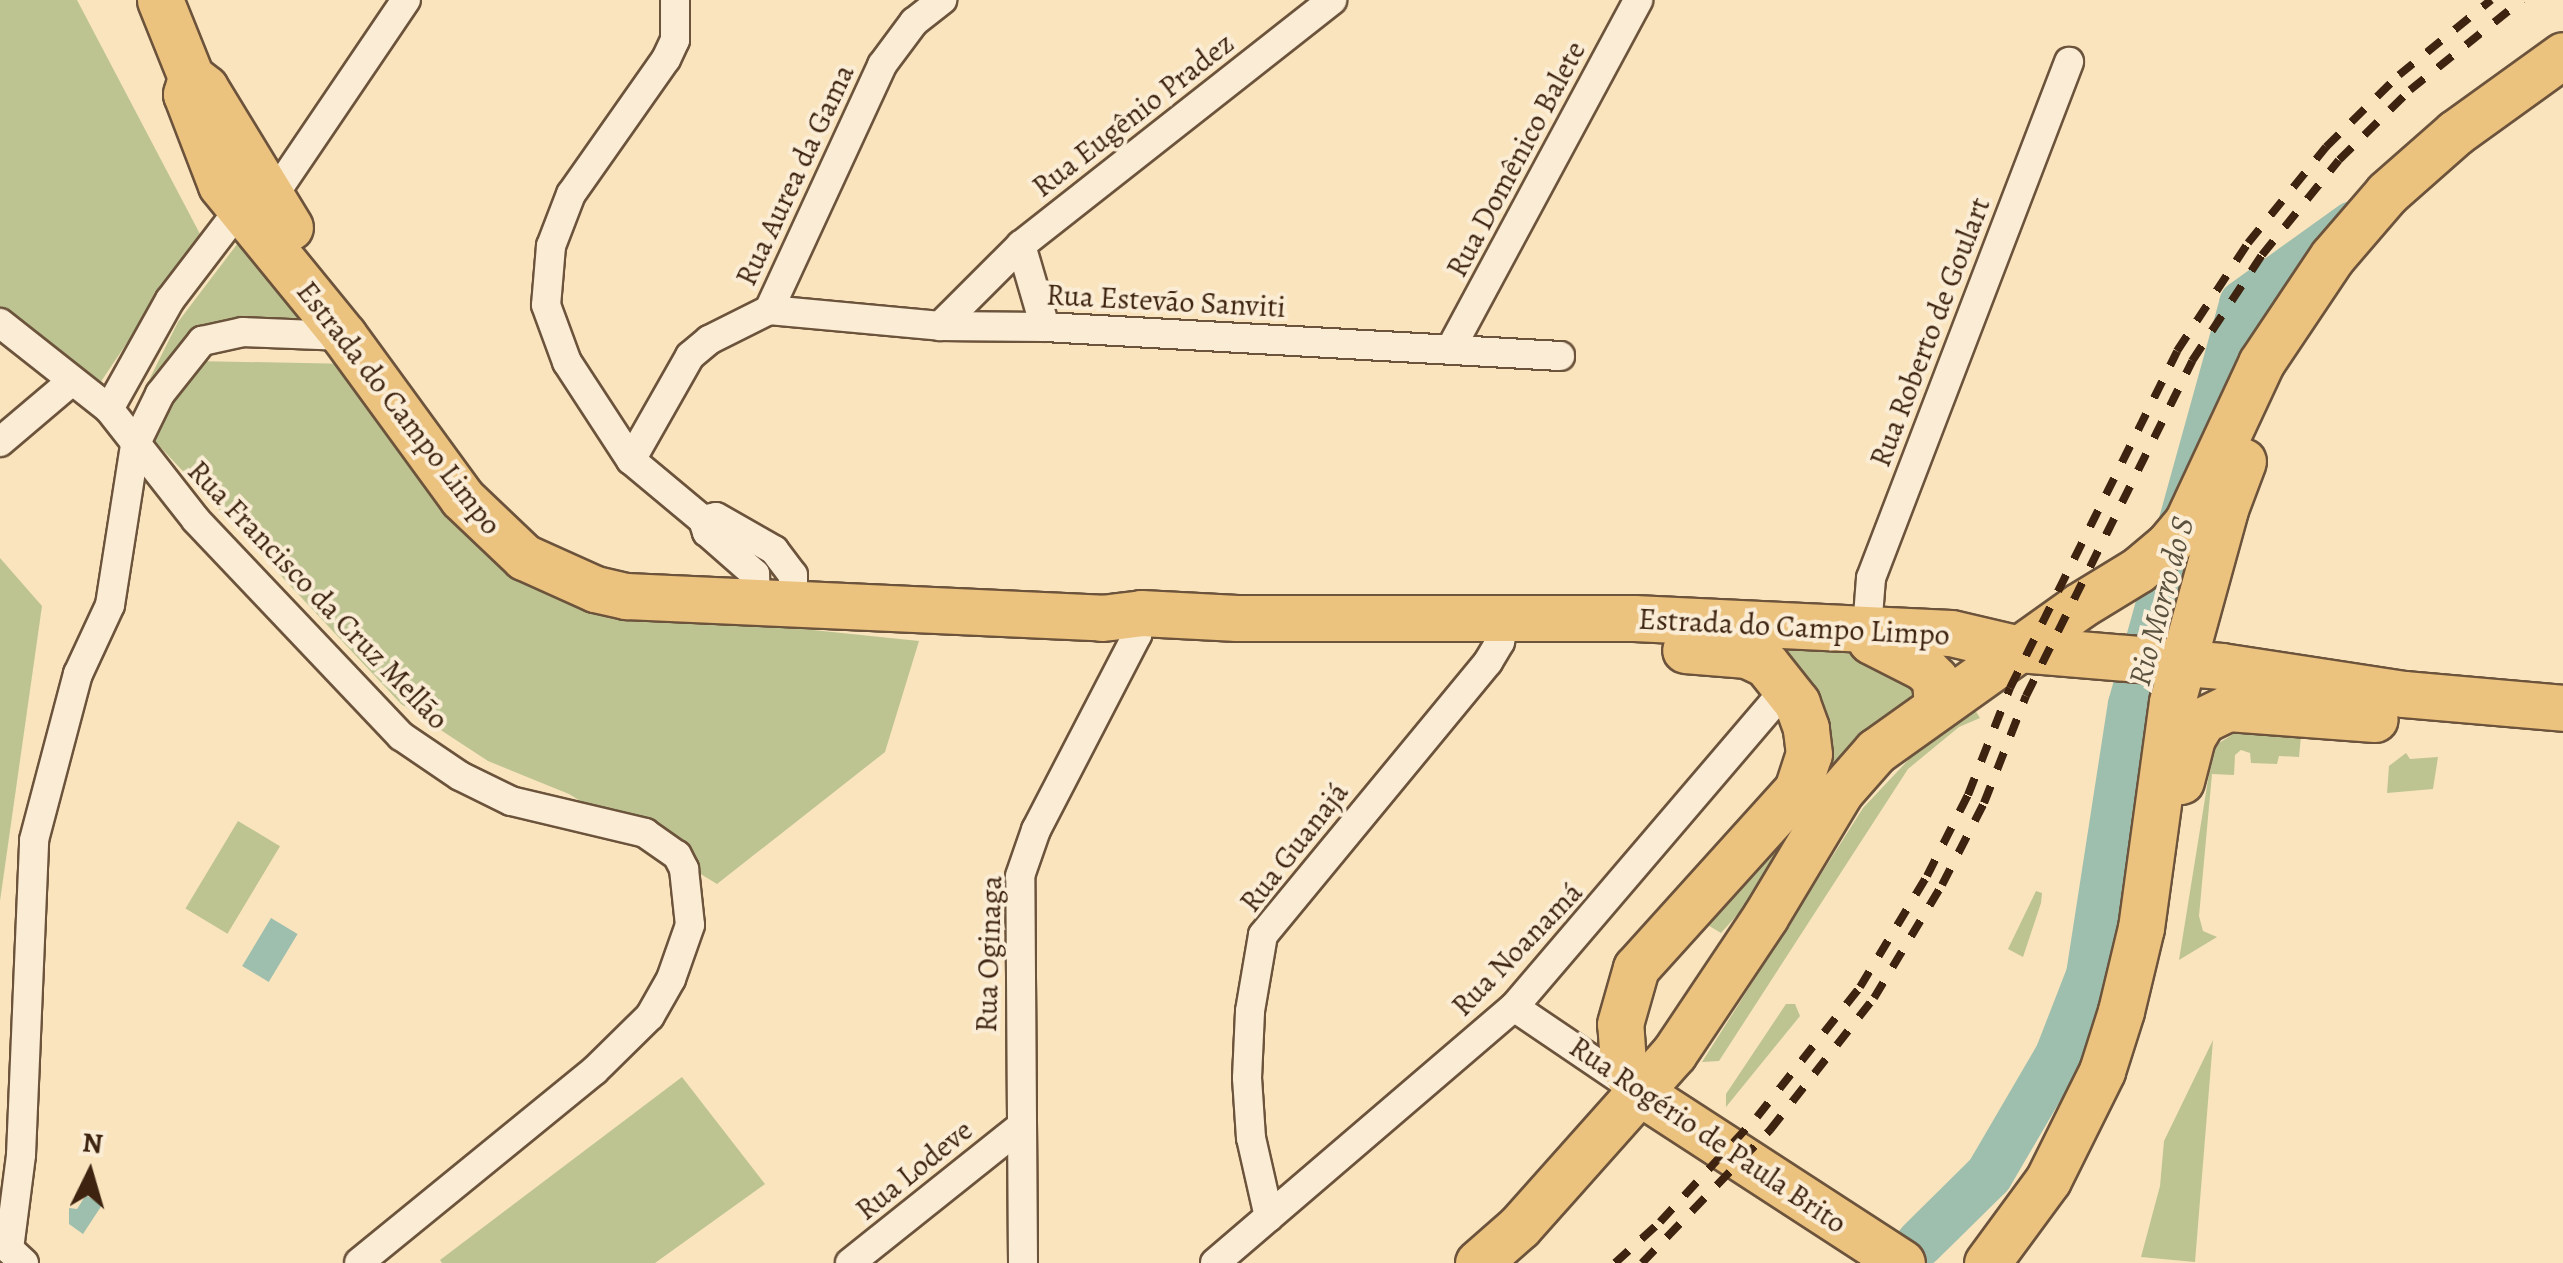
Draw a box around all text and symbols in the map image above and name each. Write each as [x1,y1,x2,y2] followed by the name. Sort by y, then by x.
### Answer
[1025,25,1241,205] street label: Rua Eugênio Pradez
[1439,35,1593,283] street label: Rua Domênico Balete
[728,59,862,291] street label: Rua Aurea da Gama
[1862,192,1998,472] street label: Rua Roberto de Goulart
[289,274,509,542] street label: Estrada do Campo Limpo
[1045,277,1287,325] street label: Rua Estevão Sanviti
[180,453,456,737] street label: Rua Francisco da Cruz Mellão
[2120,512,2202,690] water label: Rio Morro do S
[1637,601,1951,653] street label: Estrada do Campo Limpo
[1232,775,1356,919] street label: Rua Guanajá
[1444,874,1590,1024] street label: Rua Noanamá
[968,875,1010,1033] street label: Rua Oginaga
[1563,1029,1853,1241] street label: Rua Rogério de Paula Brito
[848,1112,980,1228] street label: Rua Lodeve
[40,1123,140,1223] north arrow
[81,1123,104,1163] text: N

